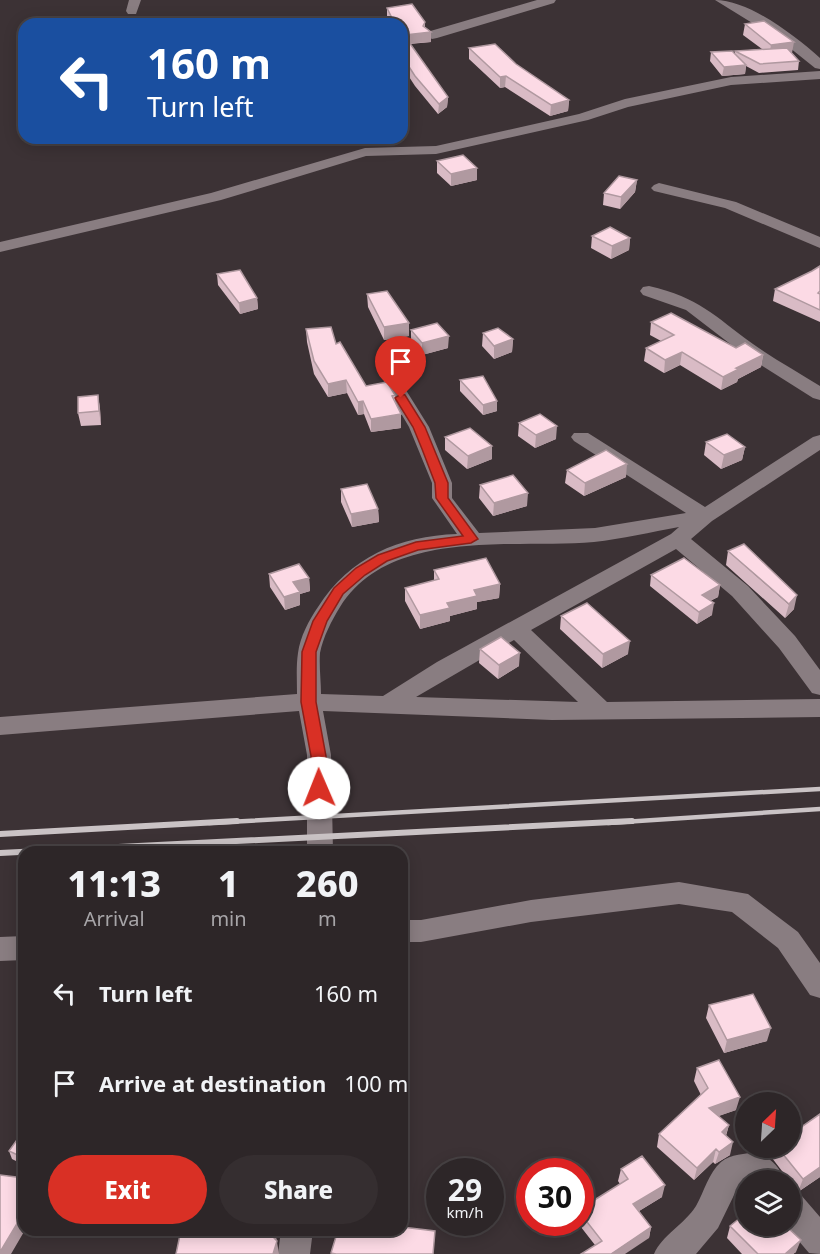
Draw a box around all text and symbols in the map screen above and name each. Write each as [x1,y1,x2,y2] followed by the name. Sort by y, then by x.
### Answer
[147,34,271,91] text: 160 m
[48,42,126,120] icon: left
[147,88,253,125] text: Turn left
[375,336,426,398] pin
[384,345,417,378] icon: arrive
[287,756,351,820] position arrow
[67,859,161,908] text: 11:13
[218,859,239,908] text: 1
[296,859,359,908] text: 260
[84,905,145,932] text: Arrival
[210,905,247,932] text: min
[318,905,337,932] text: m
[48,977,81,1010] icon: left
[99,978,193,1008] text: Turn left
[314,978,378,1008] text: 160 m
[48,1067,81,1100] icon: arrive
[99,1068,326,1098] text: Arrive at destination
[344,1068,408,1098] text: 100 m
[735,1092,801,1158] north arrow
[735,1092,801,1236] map controls
[48,1155,207,1224] button: Exit
[219,1155,378,1224] button: Share
[516,1158,594,1236] speed limit sign: 30
[448,1169,482,1210] text: 29
[735,1170,801,1236] button: layers
[447,1202,483,1222] text: km/h

